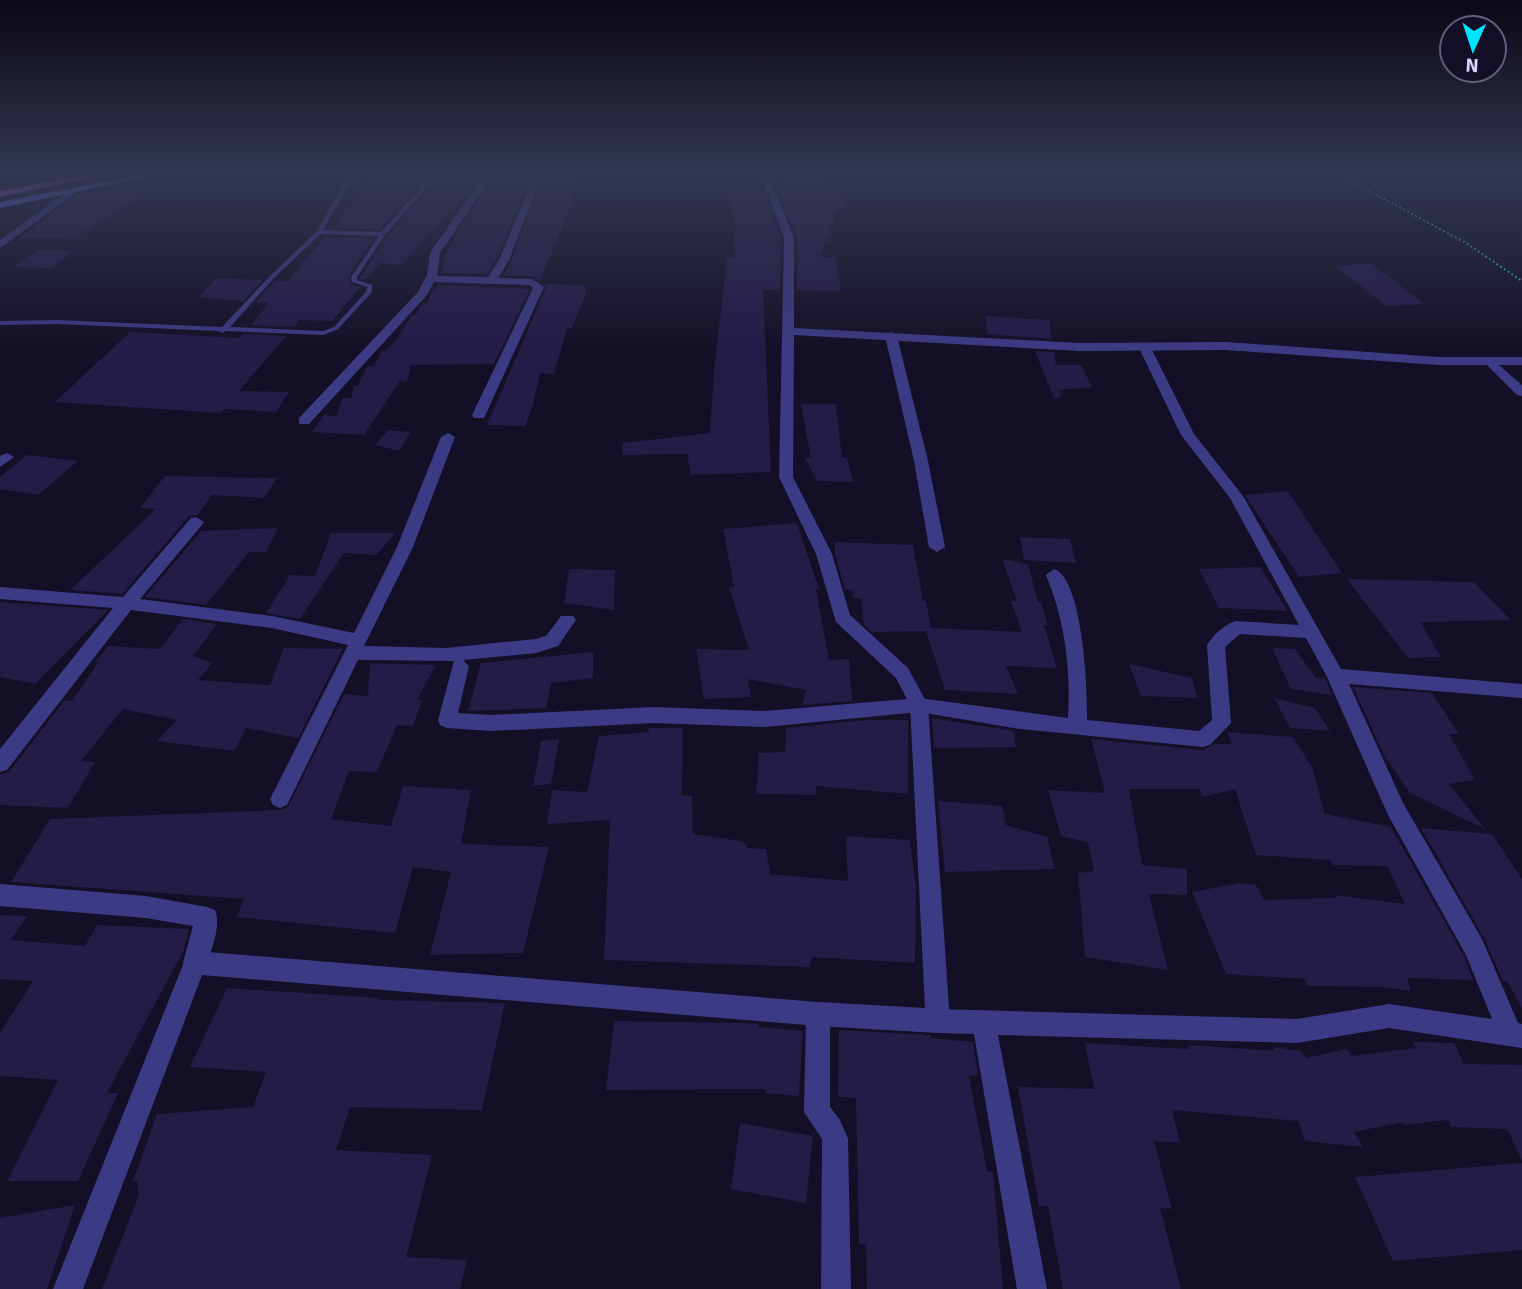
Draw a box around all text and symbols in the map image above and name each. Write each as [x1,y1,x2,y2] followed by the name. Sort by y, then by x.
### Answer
[1438,14,1508,84] north arrow
[1465,53,1479,77] text: N

